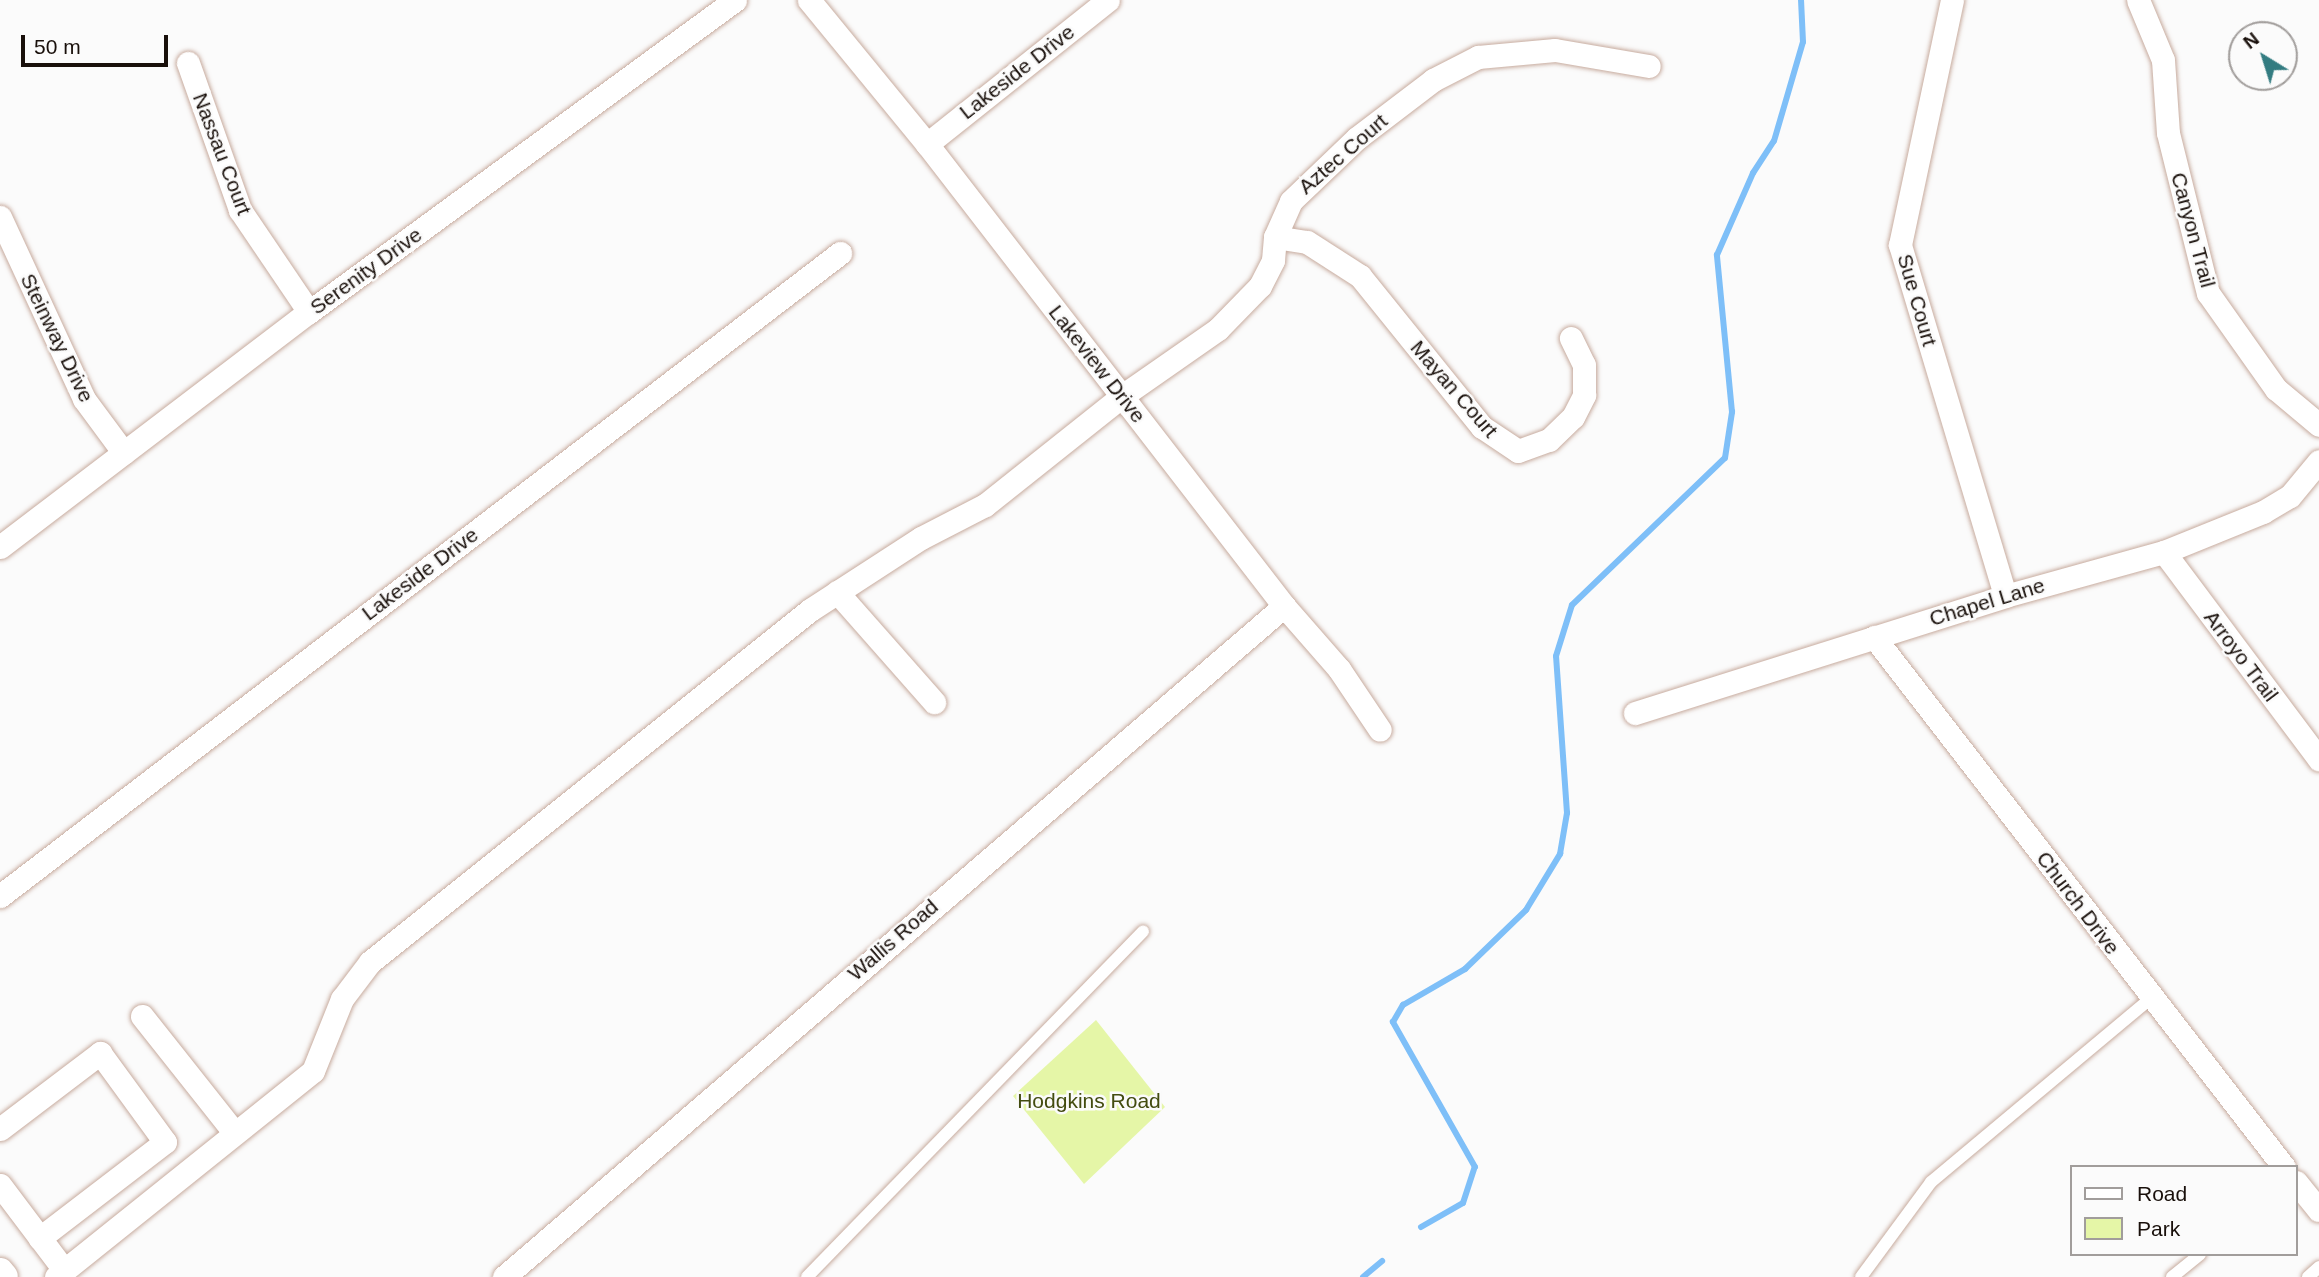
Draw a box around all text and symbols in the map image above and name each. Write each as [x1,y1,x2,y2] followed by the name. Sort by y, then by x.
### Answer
[955,19,1079,125] street label: Lakeside Drive
[24,21,172,65] scale bar
[2228,21,2298,91] north arrow
[2239,28,2263,53] text: N
[34,35,81,58] text: 50 m
[187,90,257,218] street label: Nassau Court
[1293,109,1393,199] street label: Aztec Court
[2166,170,2220,290] street label: Canyon Trail
[305,222,427,320] street label: Serenity Drive
[1892,251,1942,349] street label: Sue Court
[15,270,99,406] street label: Steinway Drive
[1043,300,1151,428] street label: Lakeview Drive
[1405,335,1503,443] street label: Mayan Court
[357,522,483,626] street label: Lakeside Drive
[1926,573,2048,631] street label: Chapel Lane
[2199,605,2283,707] street label: Arroyo Trail
[2031,846,2125,960] street label: Church Drive
[843,894,943,986] street label: Wallis Road
[1017,1088,1161,1114] park label: Hodgkins Road
[2070,1165,2298,1256] legend
[2137,1182,2187,1205] text: Road
[2137,1217,2180,1240] text: Park

